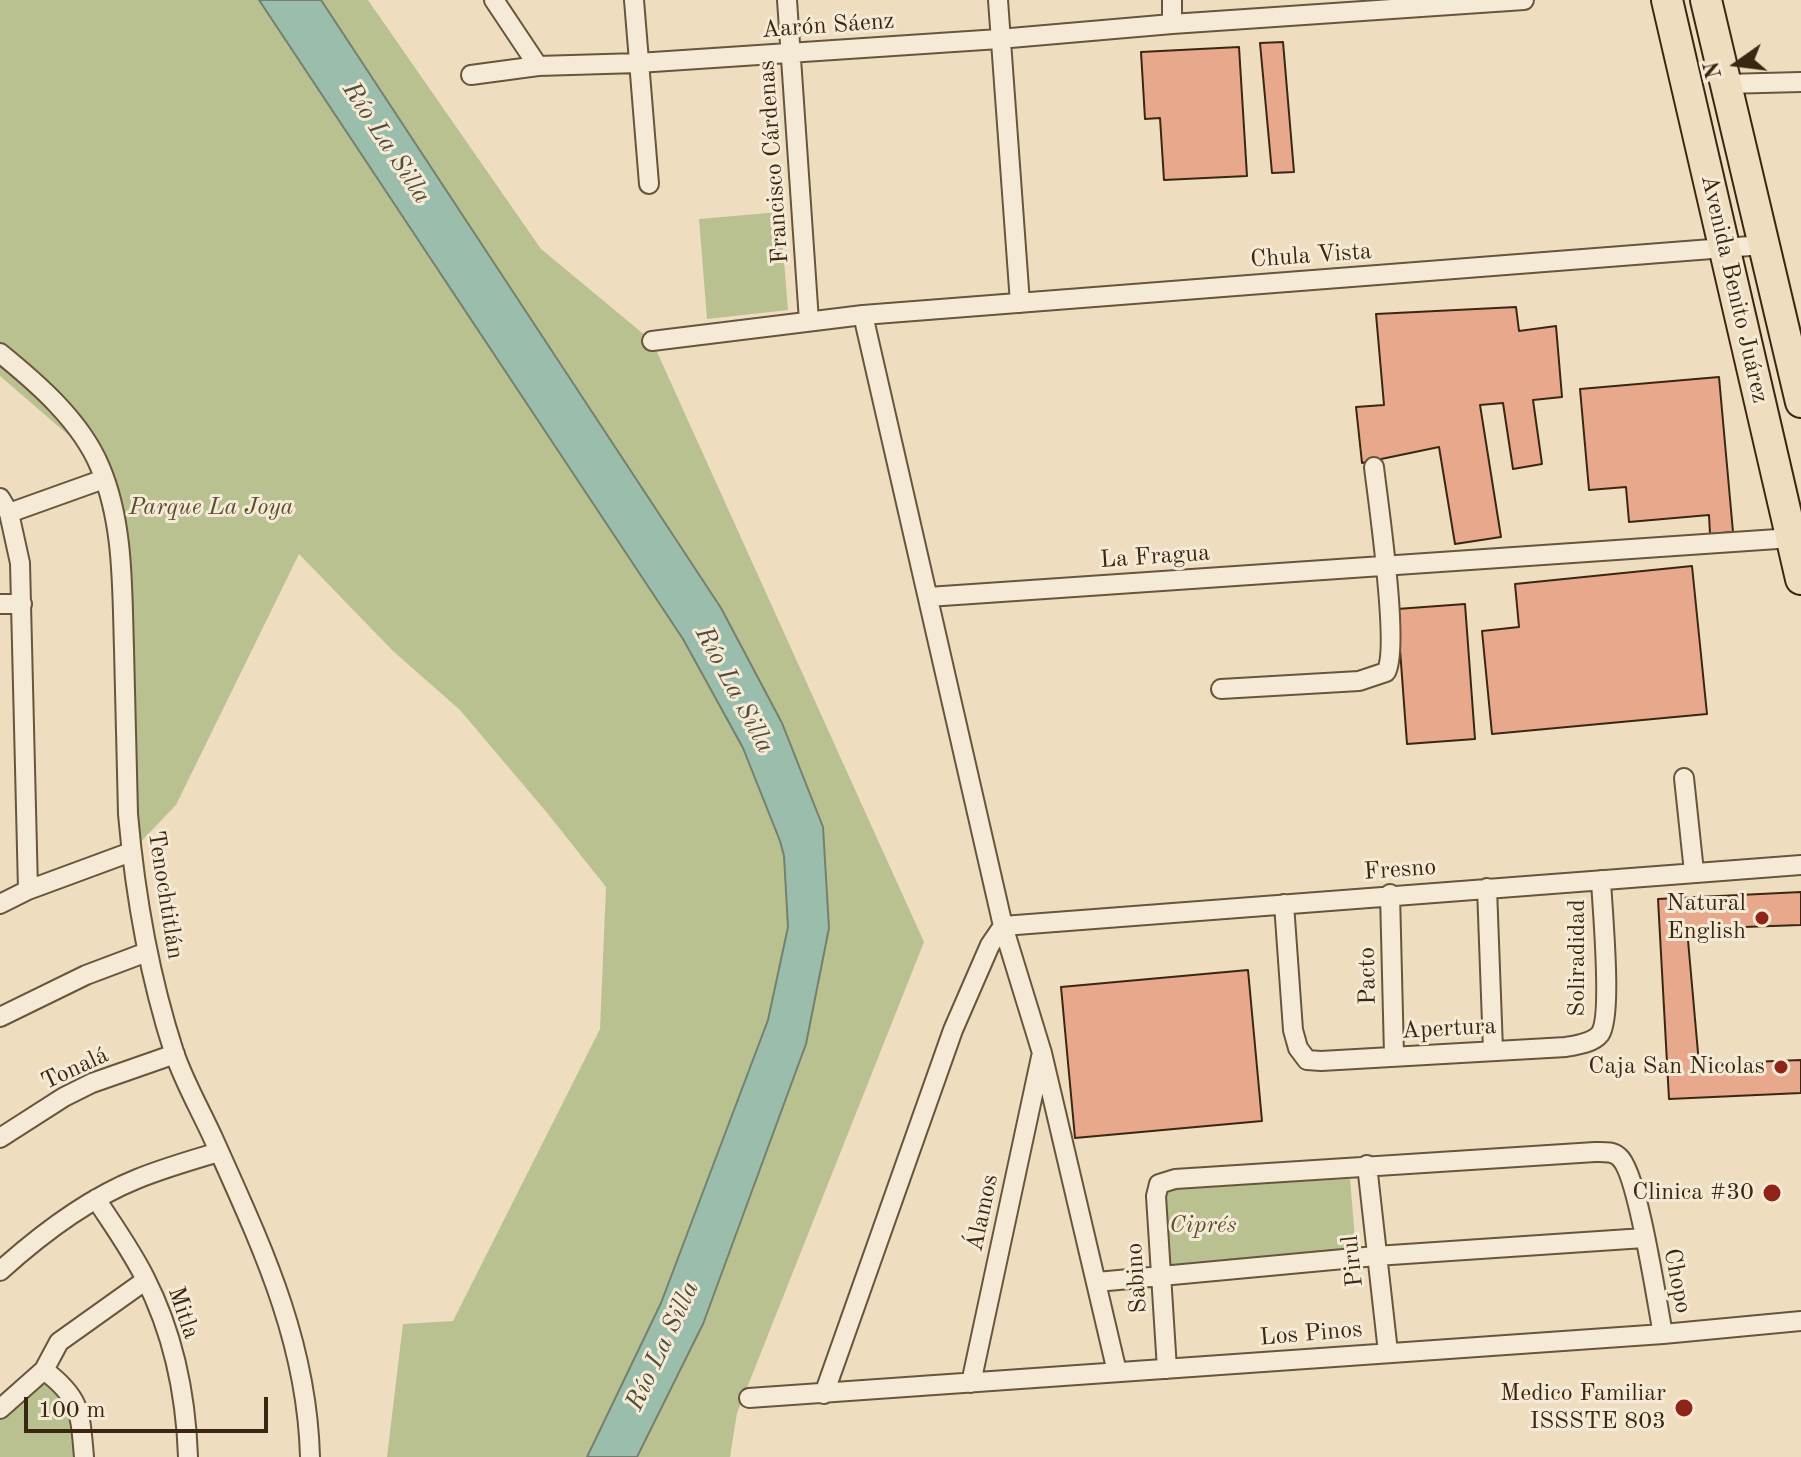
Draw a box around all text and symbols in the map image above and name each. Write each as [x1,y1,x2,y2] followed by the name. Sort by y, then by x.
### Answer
[761,7,895,45] street label: Aarón Sáenz
[1697,24,1777,104] north arrow
[753,59,795,265] street label: Francisco Cárdenas
[1701,59,1726,81] text: N
[335,76,437,210] water label: Río La Silla
[1694,172,1774,406] street label: Avenida Benito Juárez
[1249,237,1373,275] street label: Chula Vista
[129,494,293,522] park label: Parque La Joya
[1099,539,1211,575] street label: La Fragua
[688,621,780,759] water label: Río La Silla
[141,829,189,961] street label: Tenochtitlán
[1363,853,1437,887] street label: Fresno
[1666,890,1746,946] place label: Natural English
[1564,899,1592,1017] street label: Soliradidad
[1753,909,1771,927] marker: Natural English
[1353,947,1383,1005] street label: Pacto
[1401,1012,1497,1046] street label: Apertura
[37,1041,113,1097] street label: Tonalá
[1588,1053,1765,1081] place label: Caja San Nicolas
[1772,1058,1790,1076] marker: Caja San Nicolas
[961,1172,1005,1254] street label: Álamos
[1632,1179,1754,1207] place label: Clinica #30
[1761,1182,1783,1204] marker: Clinica #30
[1169,1212,1237,1240] park label: Ciprés
[1336,1234,1370,1288] street label: Pirul
[1120,1242,1154,1314] street label: Sabino
[1657,1246,1697,1316] street label: Chopo
[619,1276,707,1416] water label: Río La Silla
[161,1283,205,1343] street label: Mitla
[1258,1315,1364,1353] street label: Los Pinos
[1500,1380,1666,1436] place label: Medico Familiar ISSSTE 803
[28,1381,272,1431] scale bar
[1673,1397,1695,1419] marker: Medico Familiar ISSSTE 803
[38,1399,106,1423] text: 100 m

